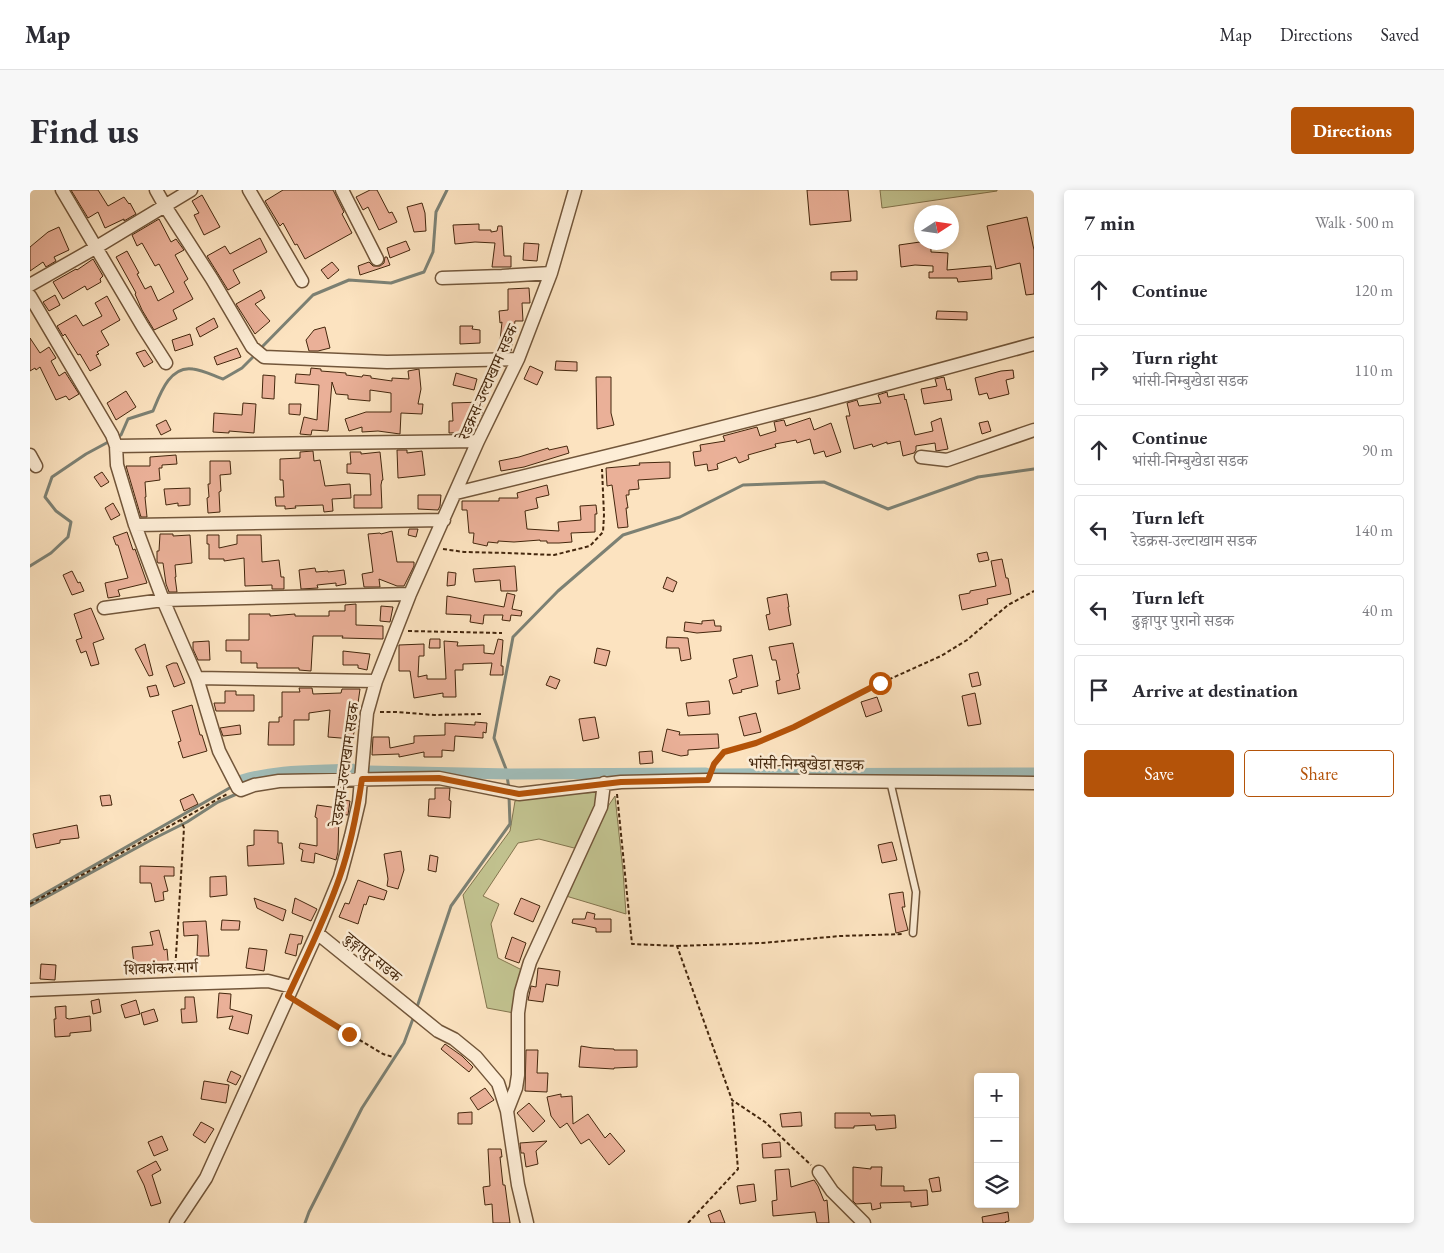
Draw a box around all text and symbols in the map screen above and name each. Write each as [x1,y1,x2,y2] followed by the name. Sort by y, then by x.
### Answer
[25,19,70,50] text: Map
[1220,23,1252,46] text: Map
[1280,23,1352,46] text: Directions
[1380,23,1419,46] text: Saved
[1291,107,1414,154] button: Directions
[30,108,139,153] text: Find us
[914,205,959,250] north arrow
[1084,209,1135,236] text: 7 min
[1315,212,1394,233] text: Walk · 500 m
[1085,276,1113,304] icon: ahead
[1132,278,1207,303] text: Continue
[1354,280,1393,301] text: 120 m
[452,319,524,445] street label: रेडक्रस-उल्टाखाम सडक
[1132,345,1218,370] text: Turn right
[1085,356,1113,384] icon: right
[1354,360,1393,381] text: 110 m
[1132,370,1248,391] text: भांसी-निम्बुखेडा सडक
[1132,425,1207,450] text: Continue
[1085,436,1113,464] icon: ahead
[1362,440,1393,461] text: 90 m
[1132,450,1248,471] text: भांसी-निम्बुखेडा सडक
[1132,505,1204,530] text: Turn left
[1085,516,1113,544] icon: left
[1354,520,1393,541] text: 140 m
[1132,530,1257,551] text: रेडक्रस-उल्टाखाम सडक
[1132,585,1204,610] text: Turn left
[1085,596,1113,624] icon: left
[1362,600,1393,621] text: 40 m
[1132,610,1234,631] text: ढुङ्गापुर पुरानो सडक
[869,672,892,695] route start
[1085,676,1113,704] icon: arrive
[1132,678,1298,703] text: Arrive at destination
[326,699,364,829] street label: रेडक्रस-उल्टाखाम सडक
[1084,750,1234,797] button: Save
[1244,750,1394,797] button: Share
[748,752,866,776] street label: भांसी-निम्बुखेडा सडक
[339,927,407,988] street label: ढुङ्गापुर सडक
[123,956,200,980] street label: शिवशंकर मार्ग
[338,1023,361,1046] route end
[974,1073,1019,1208] map controls
[974,1073,1019,1118] button: +
[974,1118,1019,1163] button: −
[974,1163,1019,1208] button: layers

